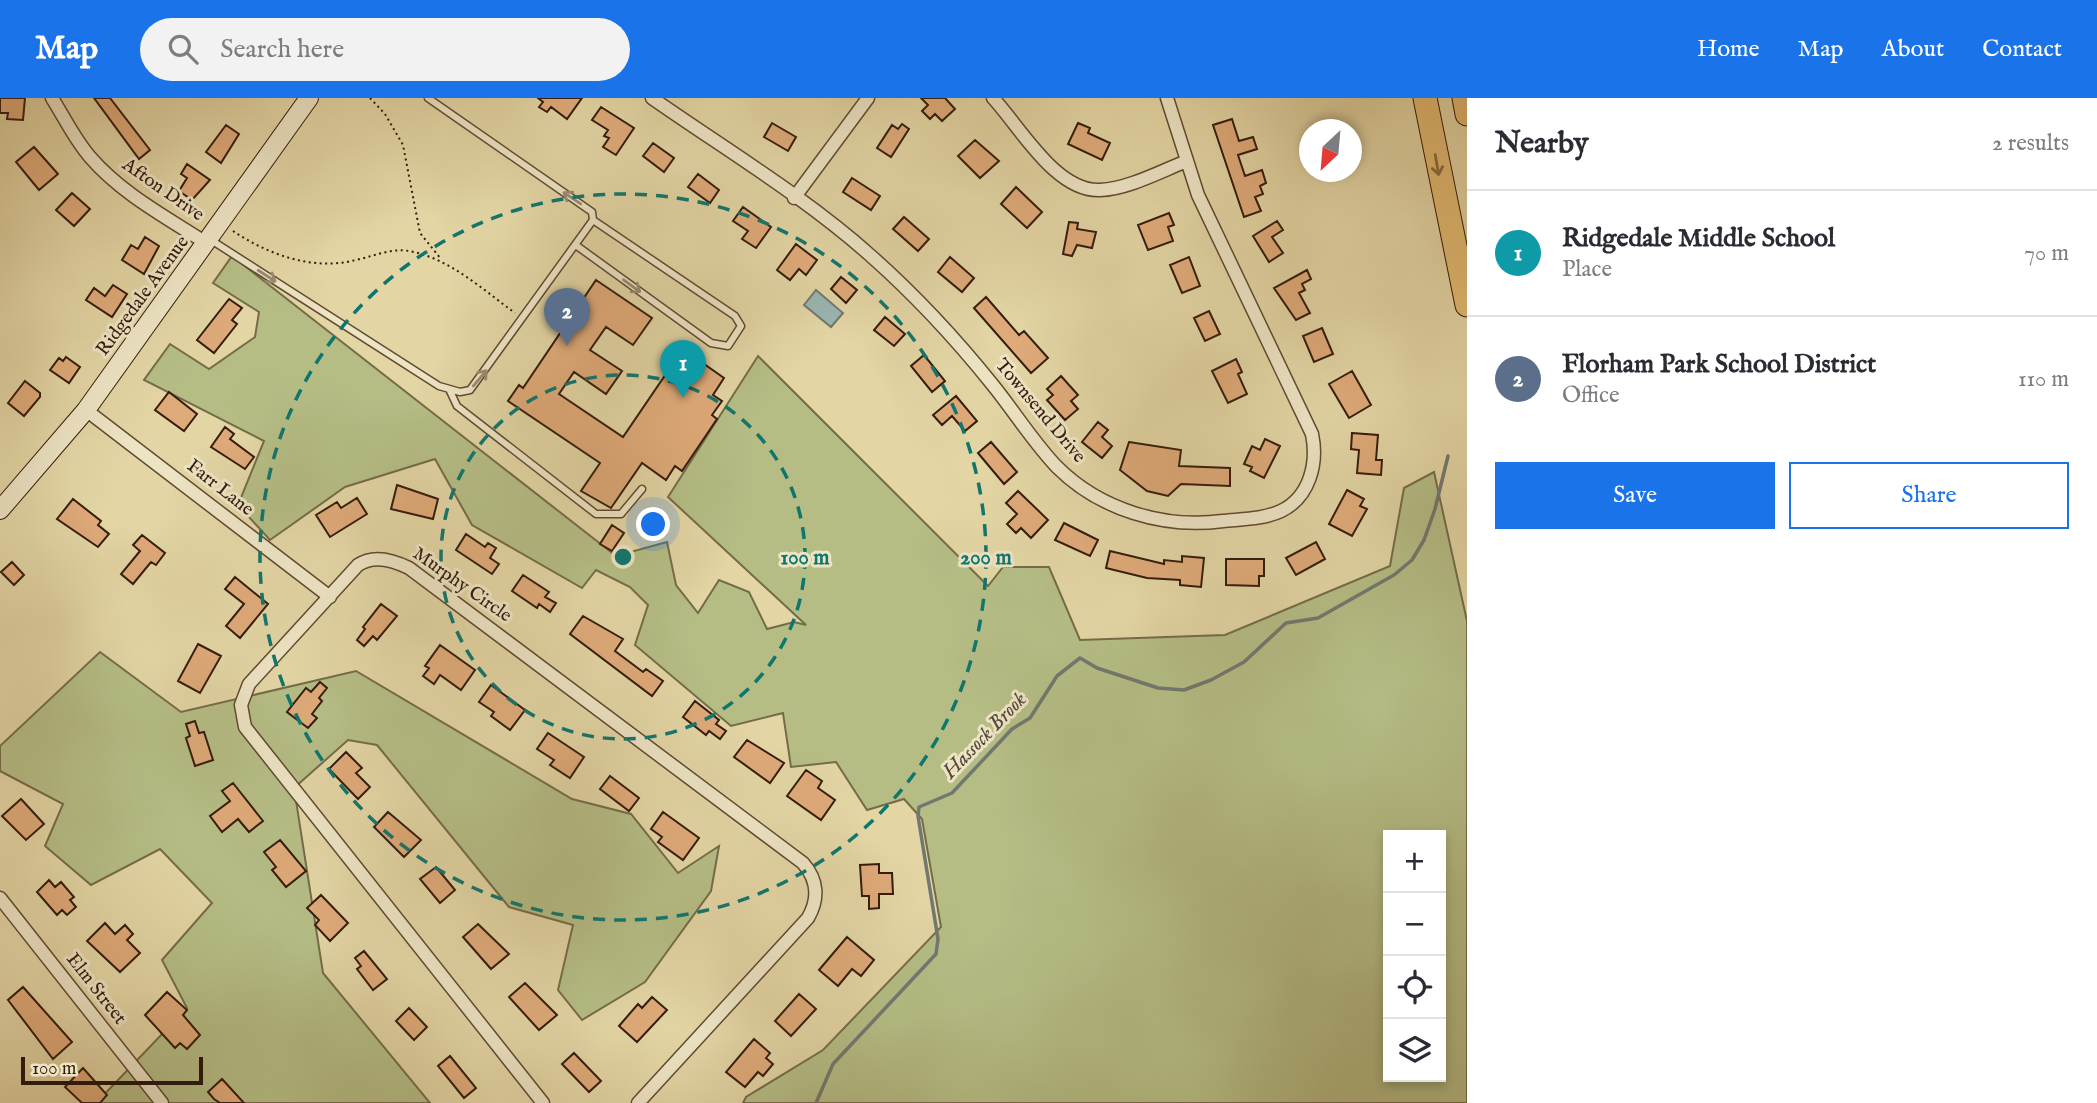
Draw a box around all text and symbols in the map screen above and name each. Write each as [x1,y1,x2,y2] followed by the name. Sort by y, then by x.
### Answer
[140,18,630,81] search box
[35,28,98,70] text: Map
[164,30,202,68] icon: search
[220,33,344,66] text: Search here
[1697,34,1760,65] text: Home
[1798,34,1844,65] text: Map
[1882,34,1944,65] text: About
[1982,34,2062,65] text: Contact
[1299,119,1362,182] north arrow
[1495,125,1588,163] text: Nearby
[1992,129,2069,158] text: 2 results
[116,152,209,227] street label: Afton Drive
[1431,153,1444,176] one-way arrow
[563,191,582,205] one-way arrow
[1562,222,1835,255] text: Ridgedale Middle School
[91,231,195,361] street label: Ridgedale Avenue
[1514,239,1522,268] text: 1
[2024,239,2069,268] text: 70 m
[1562,255,1612,284] text: Place
[256,269,276,283] one-way arrow
[622,279,641,293] one-way arrow
[544,288,590,346] pin: 2
[660,340,706,398] pin: 1
[1562,348,1876,381] text: Florham Park School District
[989,354,1091,468] street label: Townsend Drive
[1513,365,1523,394] text: 2
[2018,365,2069,394] text: 110 m
[472,370,488,388] one-way arrow
[1562,381,1619,410] text: Office
[182,454,259,522] street label: Farr Lane
[1495,462,1775,529] button: Save
[1789,462,2069,529] button: Share
[636,507,670,541] your location
[408,542,516,628] street label: Murphy Circle
[611,545,635,569] centre of rings
[780,545,830,572] text: 100 m
[960,545,1012,572] text: 200 m
[936,687,1033,786] water label: Hassock Brook
[1383,830,1446,1082] map controls
[1383,830,1446,893] button: +
[1383,893,1446,956] button: −
[61,948,132,1030] street label: Elm Street
[1383,956,1446,1019] button: locate
[1383,1019,1446,1082] button: layers
[21,1054,203,1086] scale bar
[32,1057,76,1081] text: 100 m

